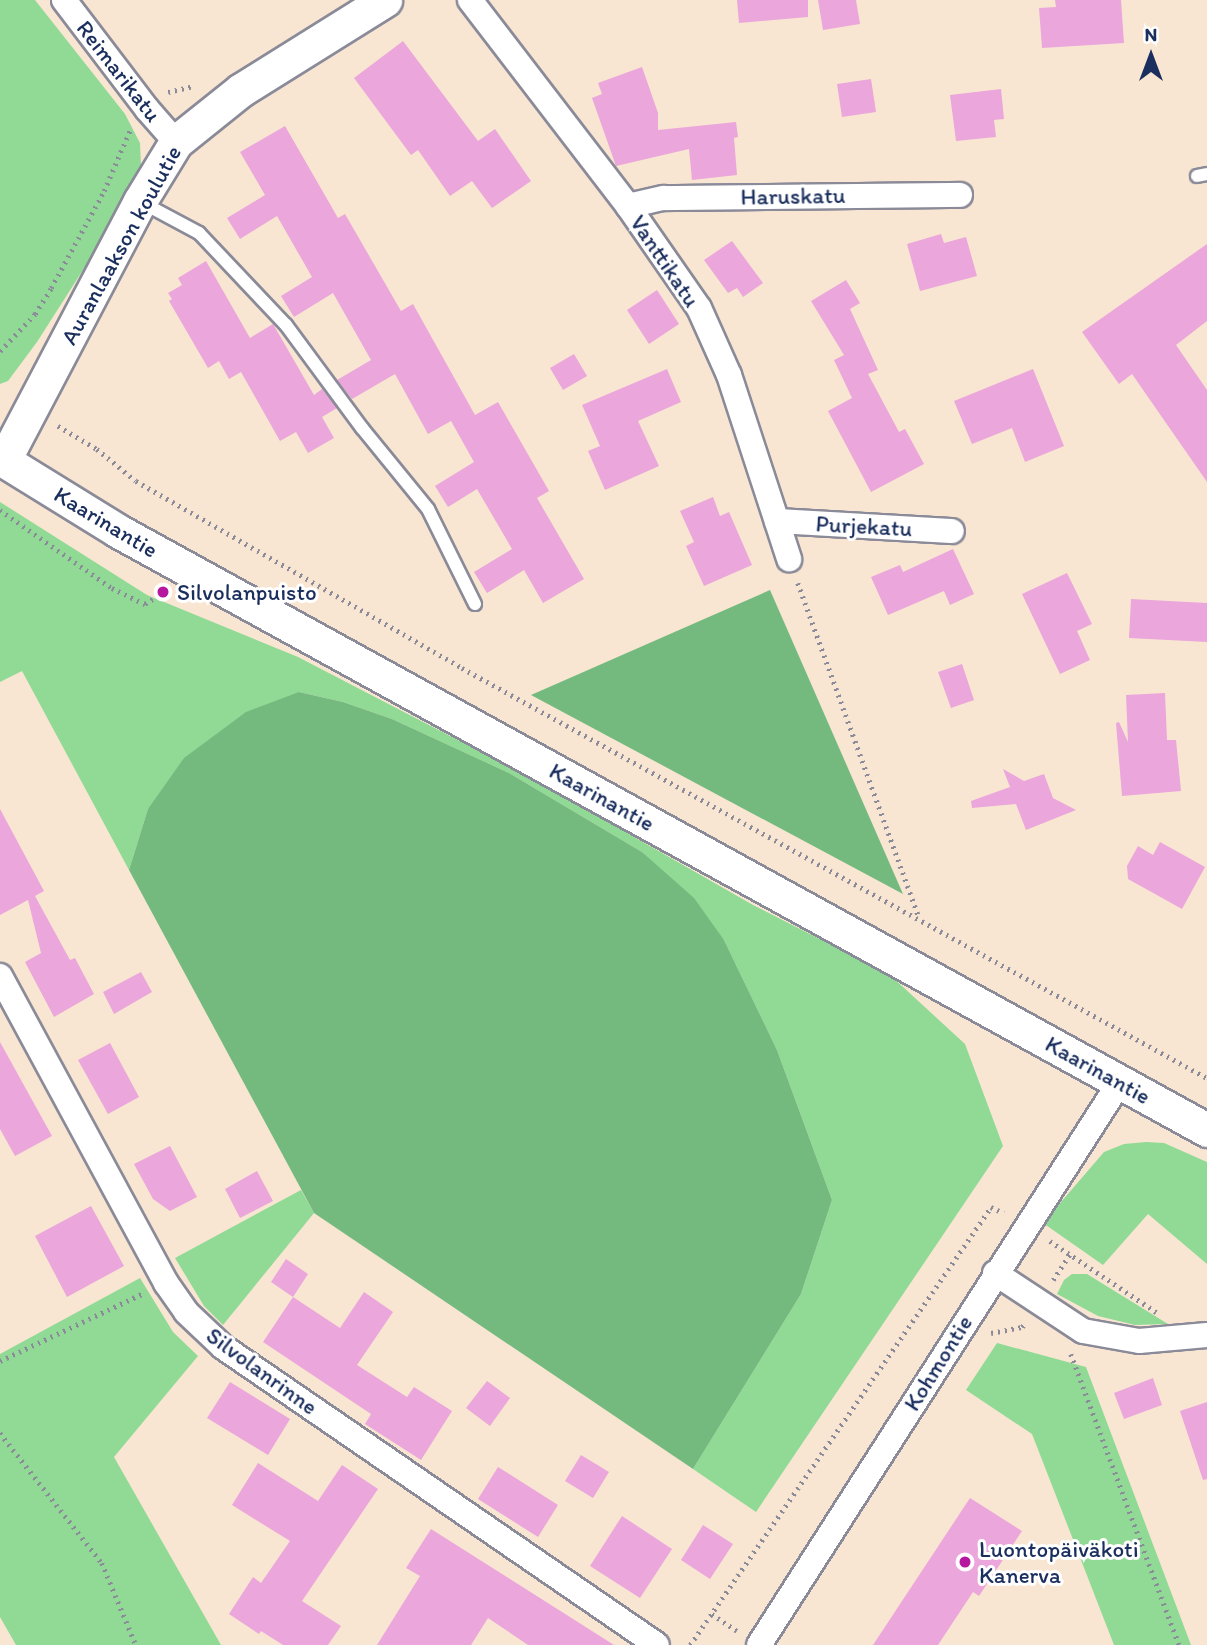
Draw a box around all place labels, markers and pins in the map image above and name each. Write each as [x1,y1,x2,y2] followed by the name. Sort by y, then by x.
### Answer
[177,578,317,606] place label: Silvolanpuisto
[155,584,171,600] marker: Silvolanpuisto
[979,1535,1139,1589] place label: Luontopäiväkoti Kanerva
[957,1554,973,1570] marker: Luontopäiväkoti Kanerva

